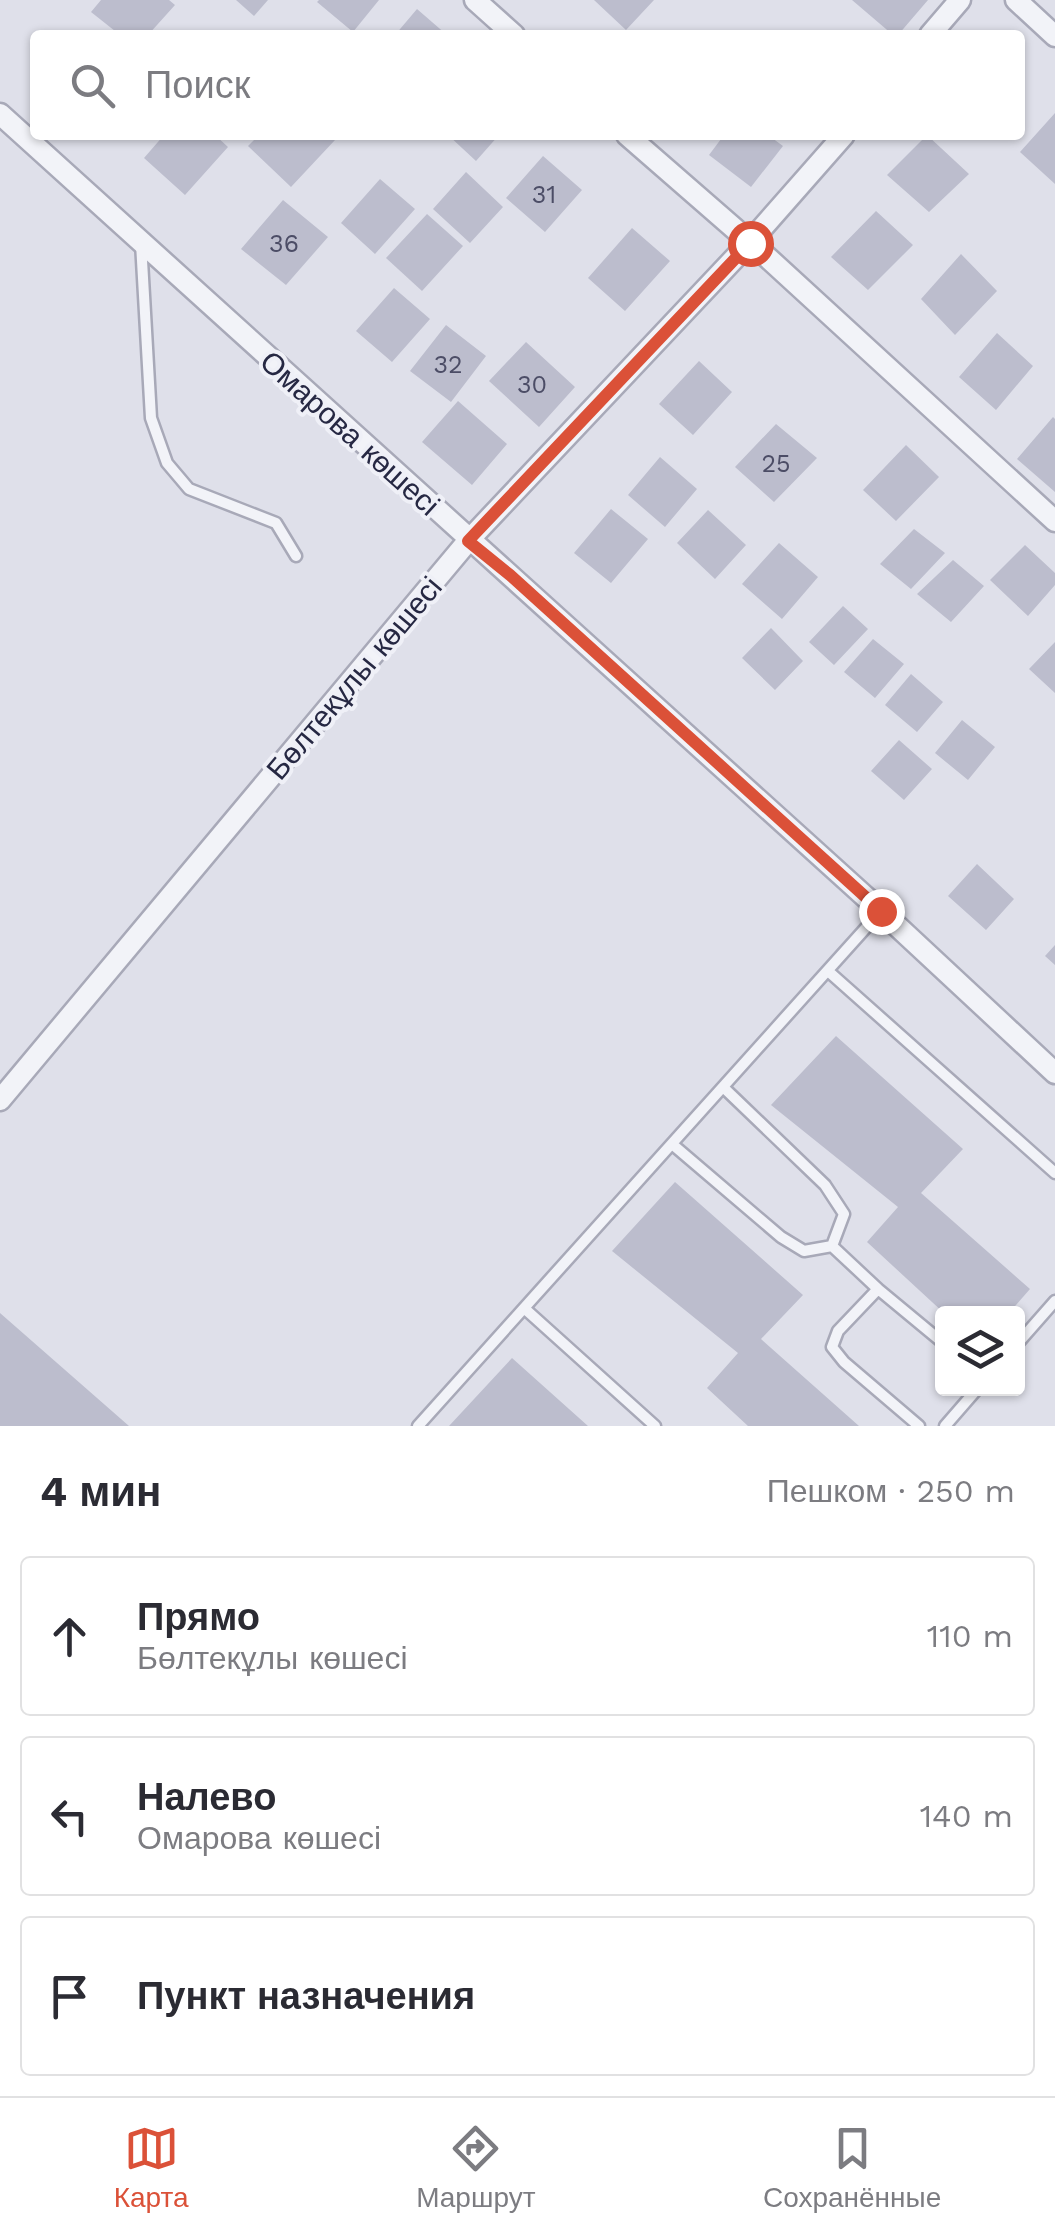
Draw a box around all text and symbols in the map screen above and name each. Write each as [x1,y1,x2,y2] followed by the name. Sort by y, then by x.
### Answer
[30,30,1025,140] search box
[65,58,120,113] icon: search
[145,63,250,107] text: Поиск
[532,180,556,209] house number: 31
[728,221,774,267] route start
[269,229,299,258] house number: 36
[253,343,447,523] street label: Омарова көшесі
[433,350,463,379] house number: 32
[517,370,547,399] house number: 30
[761,449,791,478] house number: 25
[259,570,449,786] street label: Бөлтекұлы көшесі
[859,889,905,935] route end
[935,1306,1025,1396] map controls
[935,1306,1025,1396] button: layers
[40,1467,161,1516] text: 4 мин
[767,1472,1015,1510] text: Пешком · 250 m
[137,1595,260,1639] text: Прямо
[42,1609,97,1664] icon: ahead
[927,1617,1013,1655] text: 110 m
[137,1639,408,1677] text: Бөлтекұлы көшесі
[137,1775,276,1819] text: Налево
[42,1789,97,1844] icon: left
[920,1797,1013,1835] text: 140 m
[137,1819,381,1857] text: Омарова көшесі
[42,1969,97,2024] icon: arrive
[137,1974,475,2018] text: Пункт назначения
[114,2121,189,2214] tab: Карта
[416,2121,535,2214] tab: Маршрут
[763,2121,941,2214] tab: Сохранённые

